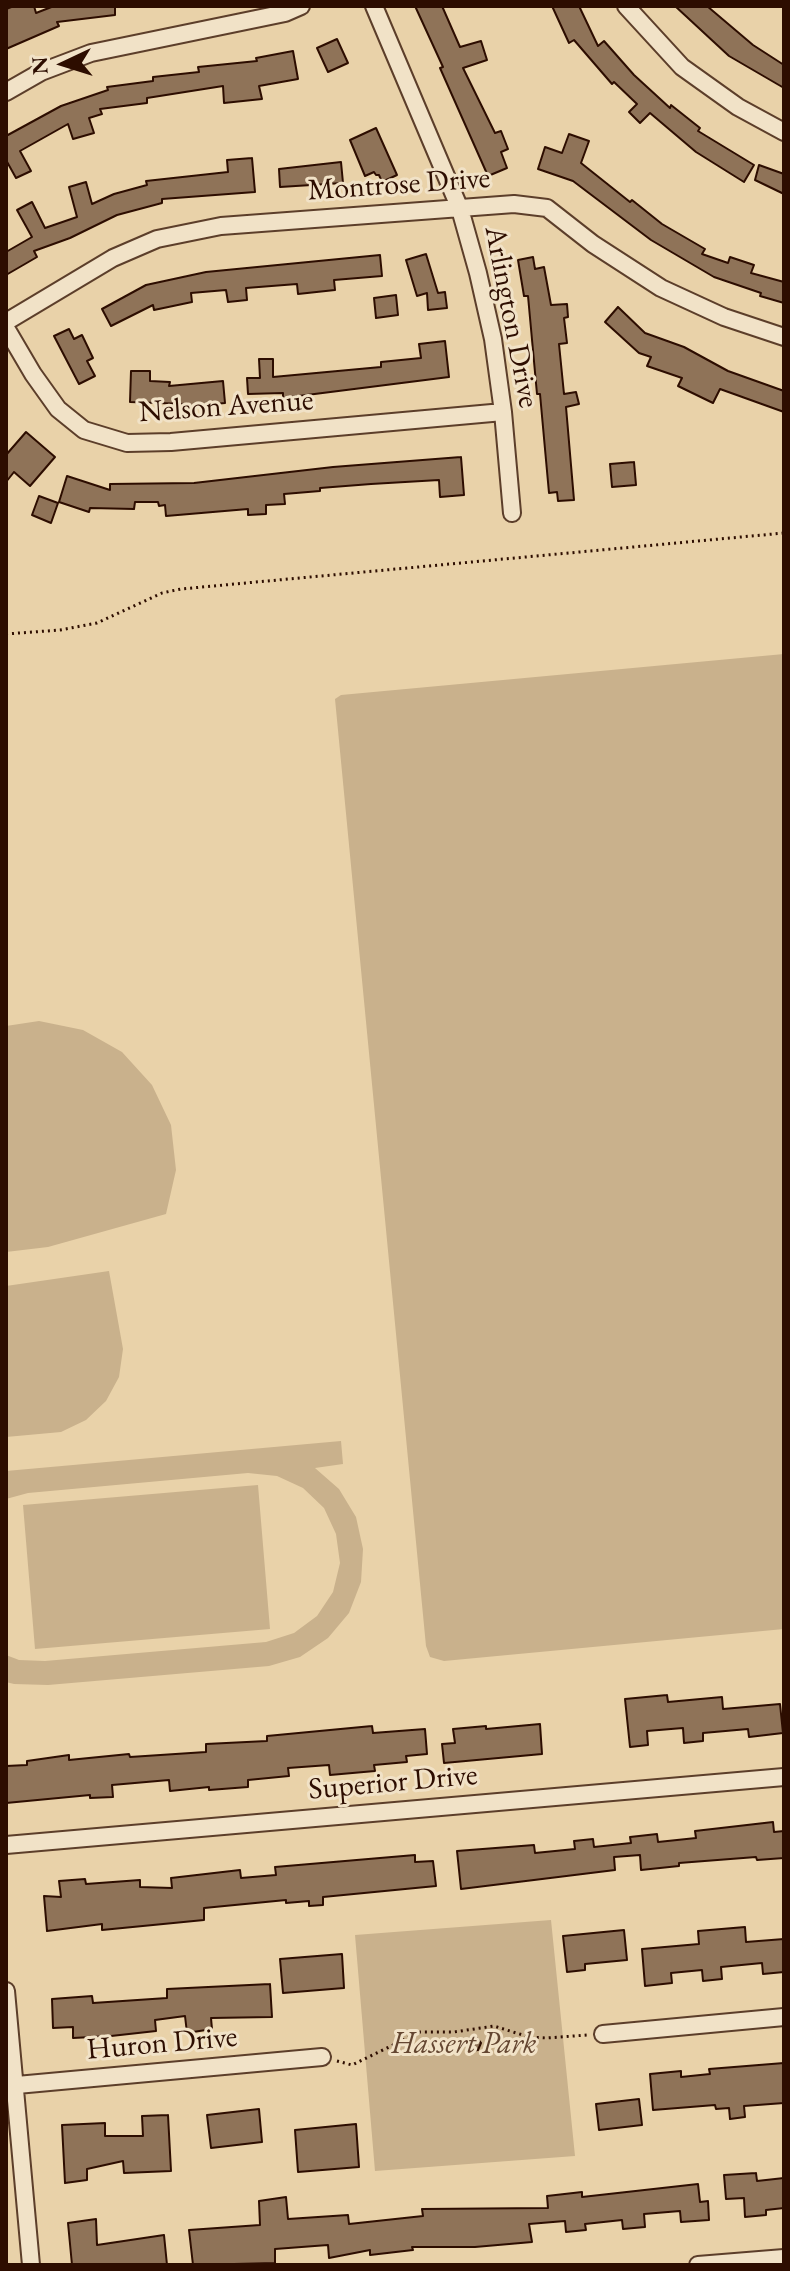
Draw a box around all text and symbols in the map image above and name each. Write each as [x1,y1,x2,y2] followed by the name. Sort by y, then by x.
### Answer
[24,24,104,104] north arrow
[24,56,55,76] text: N
[307,161,491,209] street label: Montrose Drive
[476,223,546,411] street label: Arlington Drive
[137,383,315,431] street label: Nelson Avenue
[307,1758,479,1808] street label: Superior Drive
[85,2019,239,2069] street label: Huron Drive
[392,2027,536,2063] park label: Hassert Park

